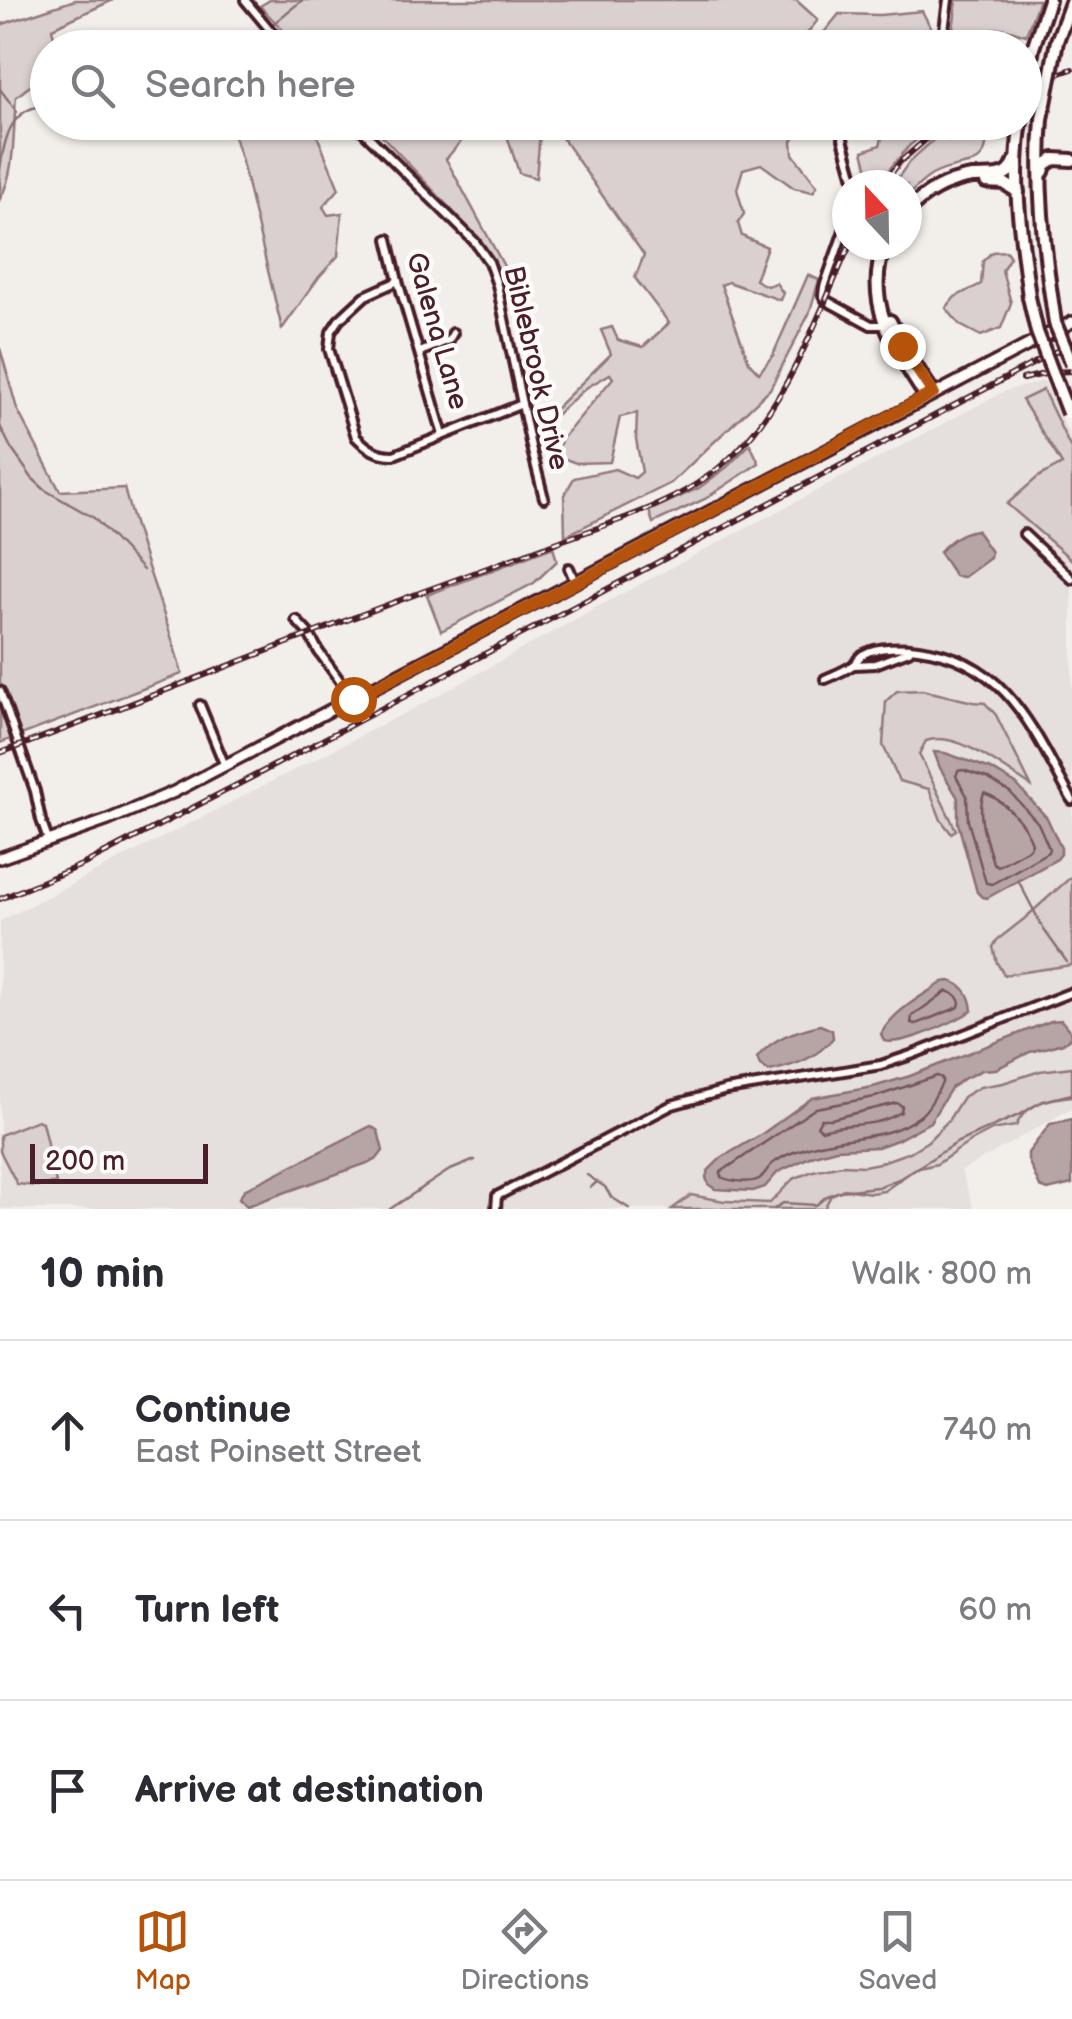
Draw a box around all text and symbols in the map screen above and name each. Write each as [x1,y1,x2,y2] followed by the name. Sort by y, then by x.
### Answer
[30,30,1042,140] search box
[65,58,120,113] icon: search
[145,63,356,108] text: Search here
[832,170,922,260] north arrow
[399,248,475,414] street label: Galena Lane
[496,263,576,473] street label: Biblebrook Drive
[880,324,926,370] route end
[331,677,377,723] route start
[30,1139,208,1184] scale bar
[45,1145,125,1178] text: 200 m
[40,1249,165,1300] text: 10 min
[851,1255,1032,1294] text: Walk · 800 m
[135,1388,291,1433] text: Continue
[40,1403,95,1458] icon: ahead
[943,1411,1032,1450] text: 740 m
[135,1433,421,1472] text: East Poinsett Street
[40,1583,95,1638] icon: left
[135,1588,279,1633] text: Turn left
[959,1591,1032,1630] text: 60 m
[40,1763,95,1818] icon: arrive
[135,1768,484,1813] text: Arrive at destination
[135,1904,191,1997] tab: Map
[460,1904,589,1997] tab: Directions
[859,1904,937,1997] tab: Saved

